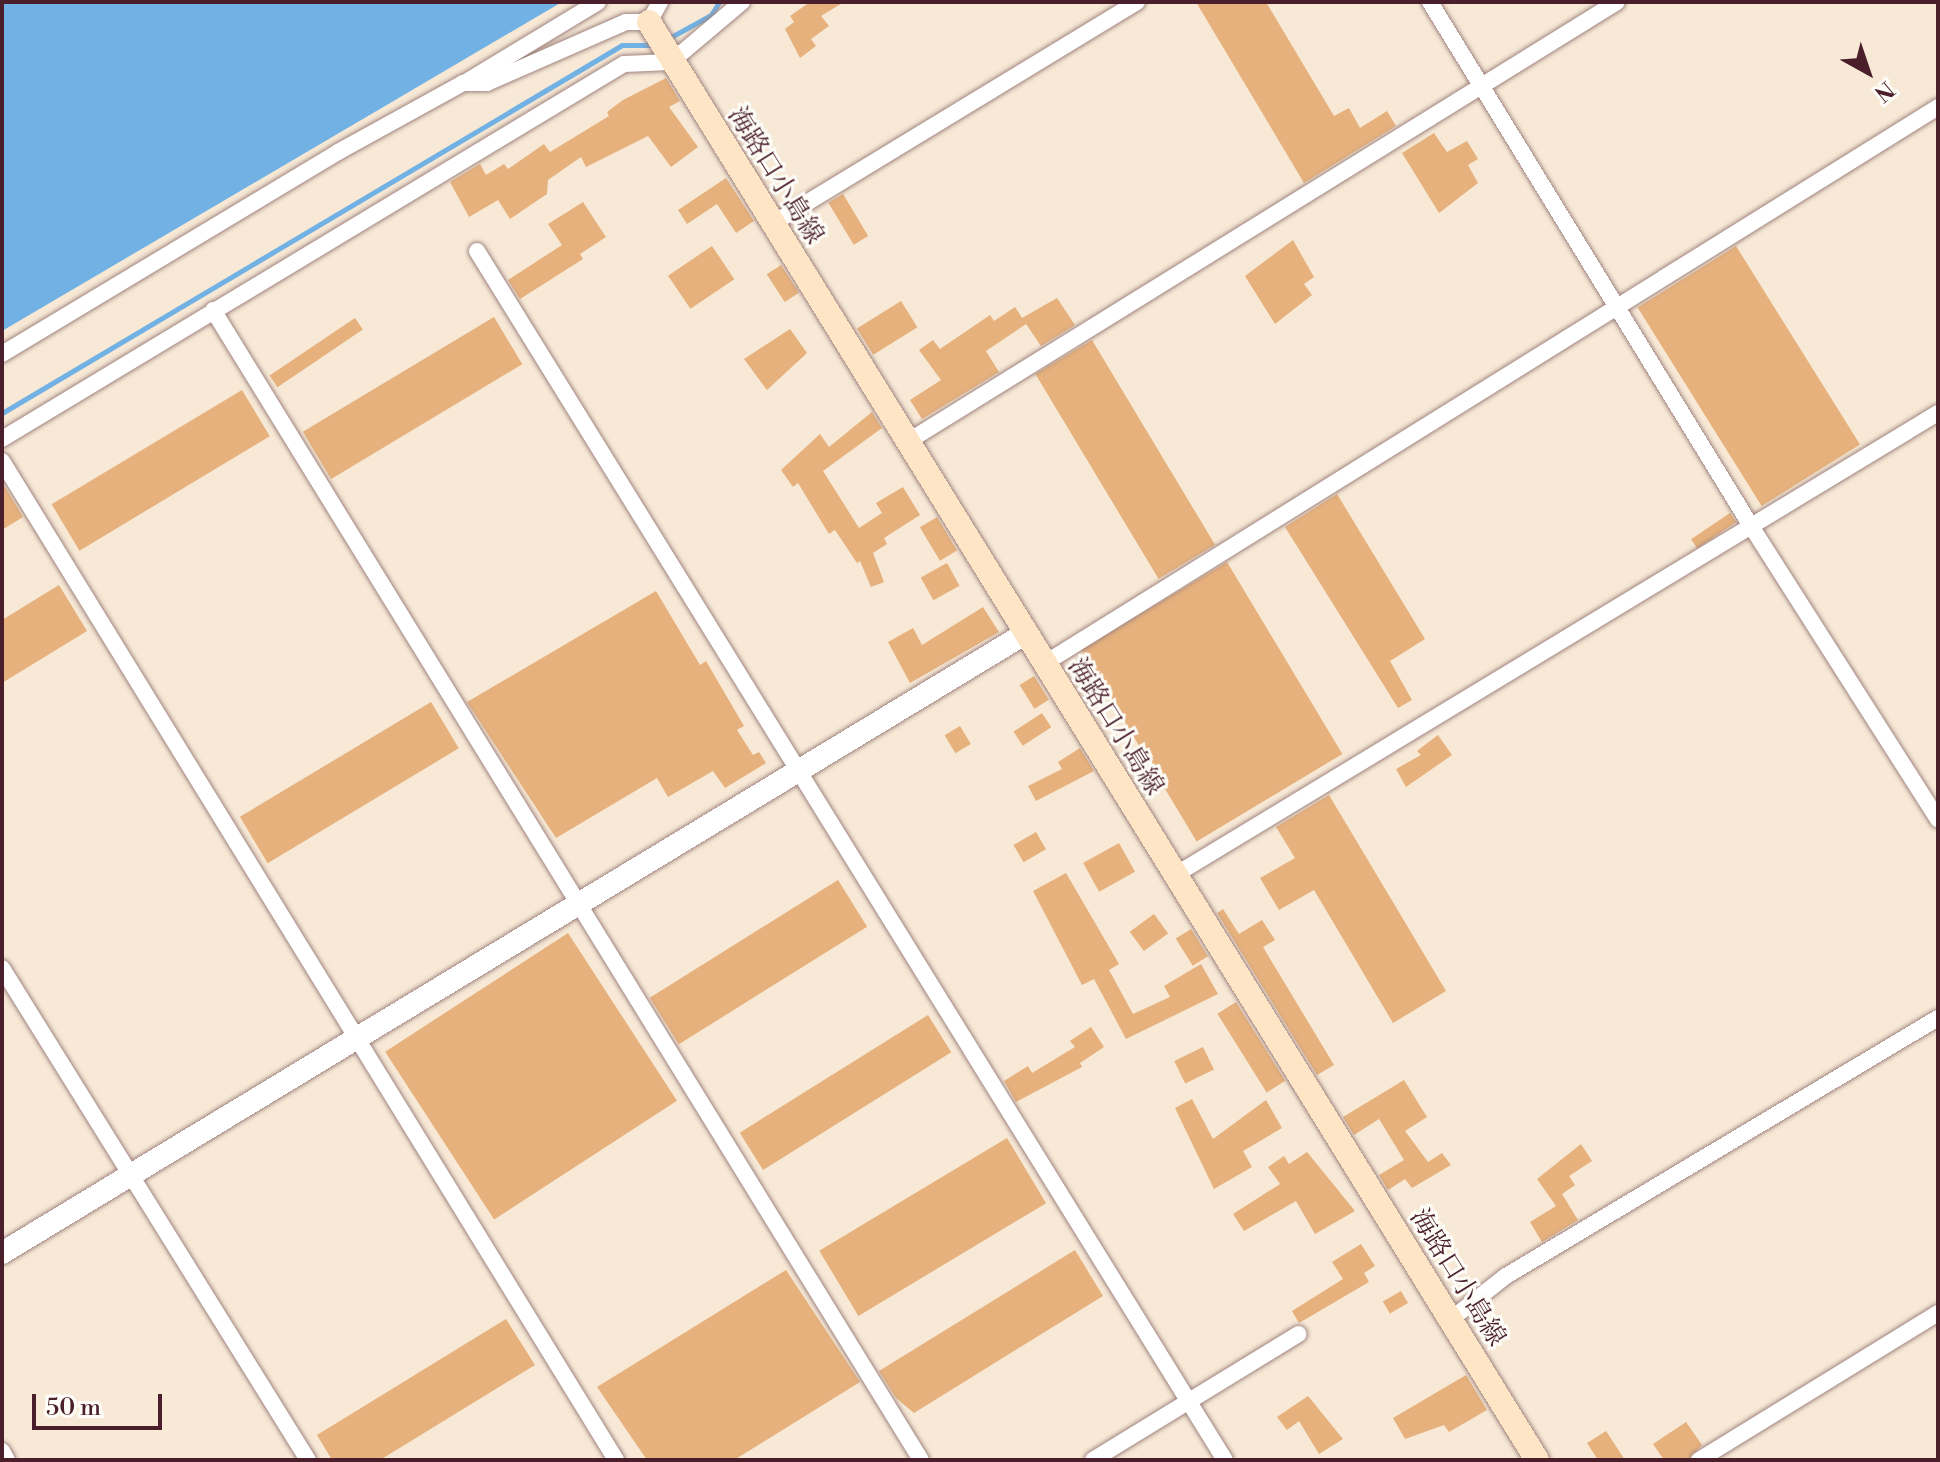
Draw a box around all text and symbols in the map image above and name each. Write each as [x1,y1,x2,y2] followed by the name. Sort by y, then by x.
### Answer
[1828,32,1908,112] north arrow
[1868,75,1899,107] text: N
[720,102,830,250] street label: 海路口小島線
[1060,653,1170,801] street label: 海路口小島線
[1402,1204,1512,1352] street label: 海路口小島線
[36,1378,166,1428] scale bar
[46,1393,101,1423] text: 50 m

